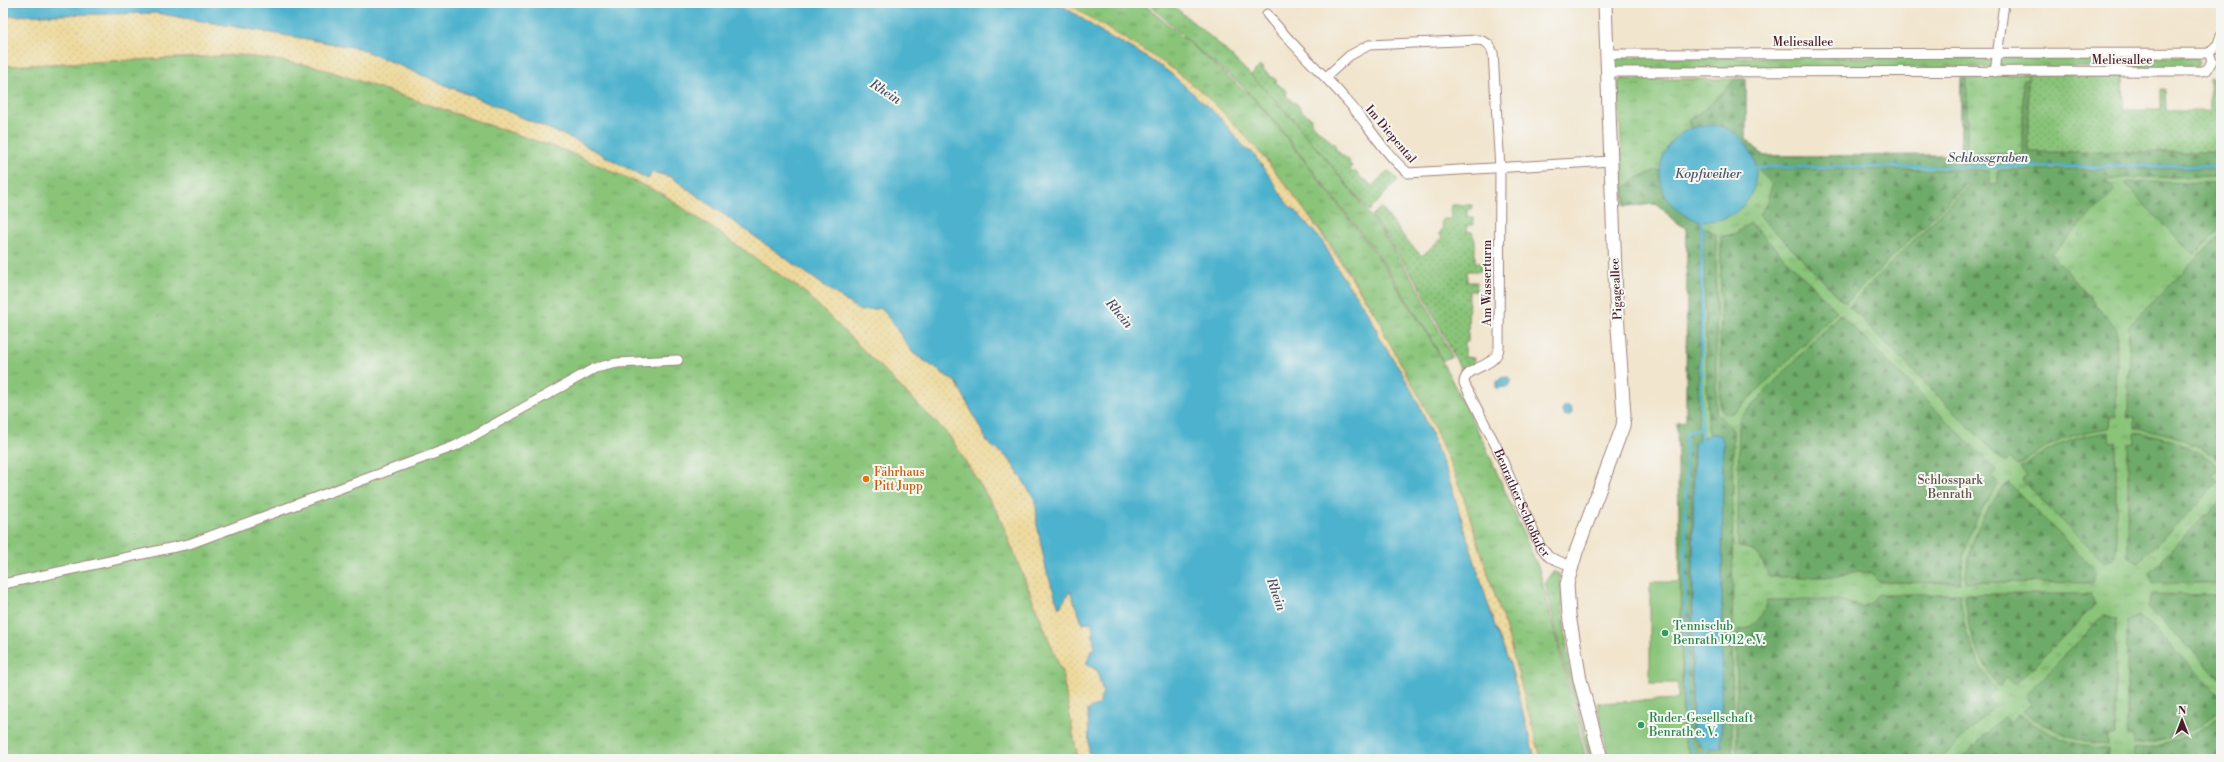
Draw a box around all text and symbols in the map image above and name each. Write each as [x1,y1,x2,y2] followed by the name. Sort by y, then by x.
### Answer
[1773,35,1833,50] street label: Meliesallee
[2092,53,2152,68] street label: Meliesallee
[866,75,905,108] water label: Rhein
[1362,102,1419,167] street label: Im Diepental
[1948,150,2029,166] water label: Schlossgraben
[1675,166,1742,182] water label: Kopfweiher
[1480,239,1495,327] street label: Am Wasserturm
[1607,258,1626,320] street label: Pigageallee
[1102,295,1137,332] water label: Rhein
[1490,446,1553,561] street label: Benrather Schloßufer
[874,465,925,494] place label: Fährhaus Pitt Jupp
[1917,473,1983,502] park label: Schlosspark Benrath
[861,474,871,484] marker: Fährhaus Pitt Jupp
[1263,575,1289,614] water label: Rhein
[1672,619,1766,648] place label: Tennisclub Benrath 1912 e.V.
[1660,628,1670,638] marker: Tennisclub Benrath 1912 e.V.
[2162,700,2202,740] north arrow
[2178,704,2187,718] text: N
[1648,711,1754,740] place label: Ruder-Gesellschaft Benrath e. V.
[1636,720,1646,730] marker: Ruder-Gesellschaft Benrath e. V.

